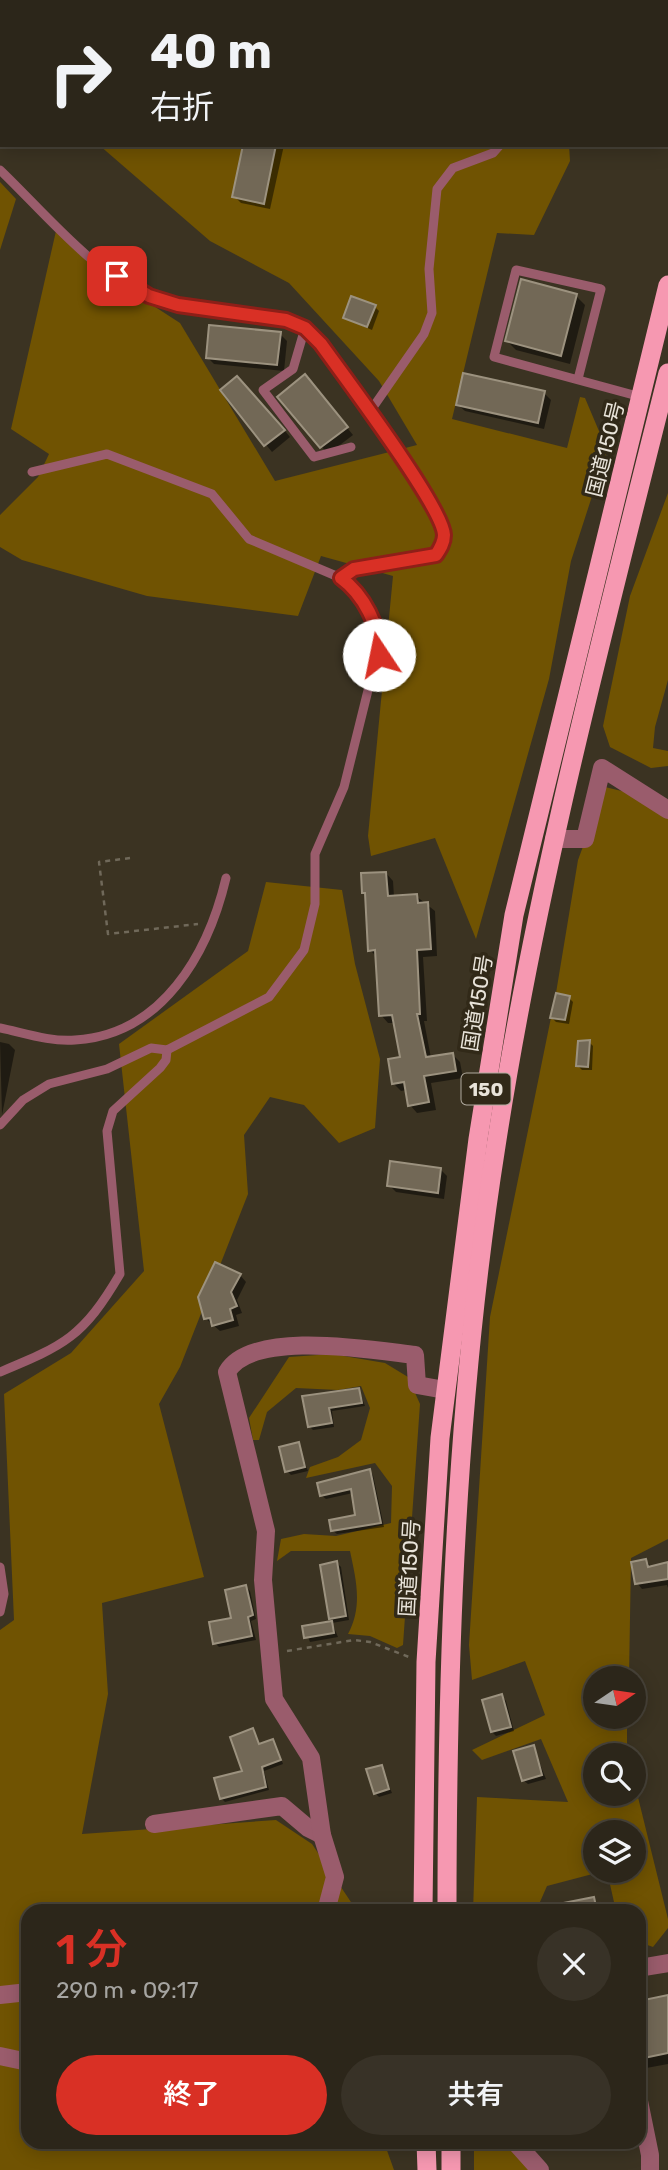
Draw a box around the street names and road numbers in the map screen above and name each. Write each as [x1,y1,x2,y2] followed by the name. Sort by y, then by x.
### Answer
[581,399,629,499] street label: 国道150号
[457,953,497,1053] street label: 国道150号
[462,1074,510,1105] road number: 150
[394,1519,424,1617] street label: 国道150号

